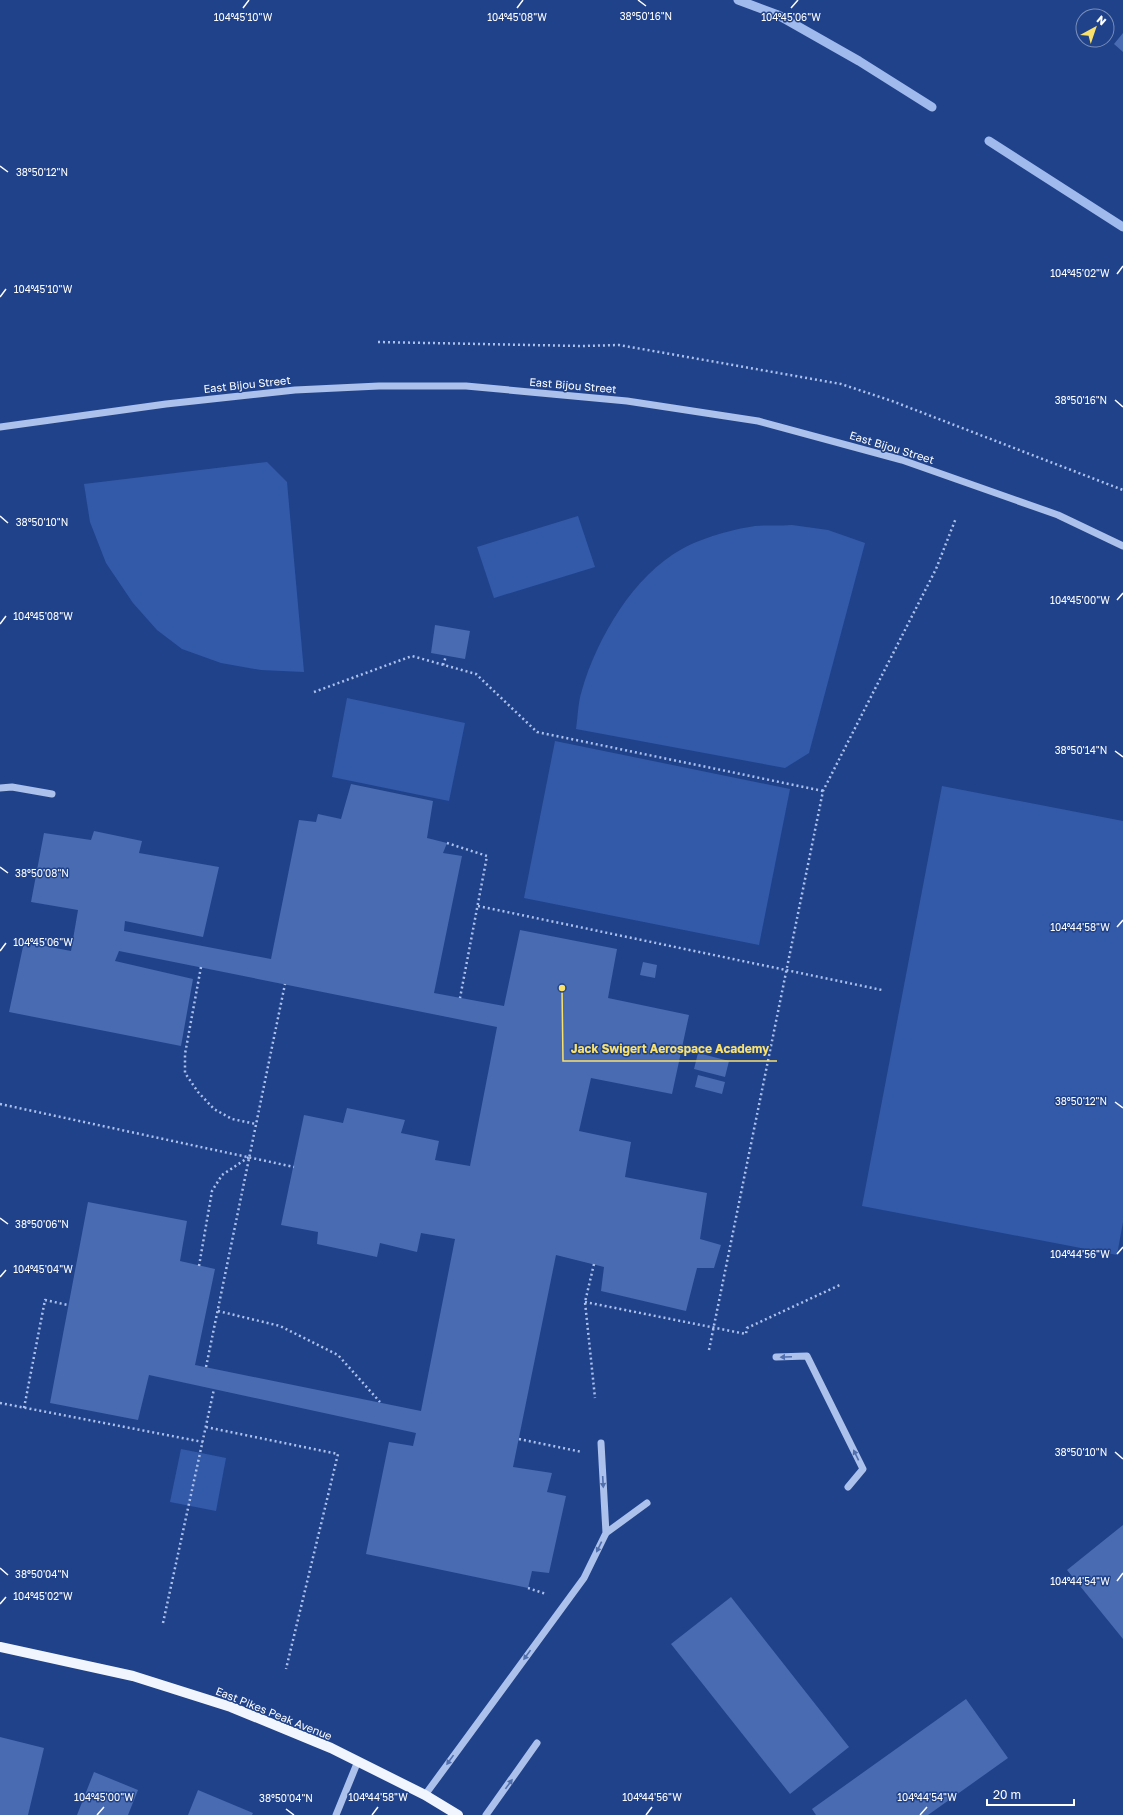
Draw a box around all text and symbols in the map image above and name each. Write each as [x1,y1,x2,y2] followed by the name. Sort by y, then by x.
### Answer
[1075,8,1115,48] north arrow
[620,10,672,22] text: 38°50'16"N
[214,11,273,23] text: 104°45'10"W
[487,11,547,23] text: 104°45'08"W
[761,11,821,23] text: 104°45'06"W
[1094,12,1109,28] text: N
[16,166,68,178] text: 38°50'12"N
[1050,267,1110,279] text: 104°45'02"W
[14,283,73,295] text: 104°45'10"W
[203,373,291,395] street label: East Bijou Street
[529,375,617,395] street label: East Bijou Street
[1055,394,1107,406] text: 38°50'16"N
[848,428,936,466] street label: East Bijou Street
[16,516,68,528] text: 38°50'10"N
[1050,594,1110,606] text: 104°45'00"W
[13,610,73,622] text: 104°45'08"W
[1055,744,1107,756] text: 38°50'14"N
[15,867,69,879] text: 38°50'08"N
[1050,921,1110,933] text: 104°44'58"W
[13,936,73,948] text: 104°45'06"W
[563,1037,777,1061] callout: Jack Swigert Aerospace Academy
[571,1041,770,1056] text: Jack Swigert Aerospace Academy
[1055,1095,1107,1107] text: 38°50'12"N
[15,1218,69,1230] text: 38°50'06"N
[1050,1248,1110,1260] text: 104°44'56"W
[13,1263,73,1275] text: 104°45'04"W
[779,1354,792,1360] one-way arrow
[1055,1446,1107,1458] text: 38°50'10"N
[852,1449,859,1460] one-way arrow
[600,1476,606,1489] one-way arrow
[596,1542,602,1553] one-way arrow
[15,1568,69,1580] text: 38°50'04"N
[1050,1575,1110,1587] text: 104°44'54"W
[13,1590,73,1602] text: 104°45'02"W
[523,1650,531,1661] one-way arrow
[214,1684,334,1742] street label: East Pikes Peak Avenue
[446,1755,454,1766] one-way arrow
[505,1778,513,1789] one-way arrow
[987,1781,1074,1807] scale bar
[993,1787,1021,1802] text: 20 m
[74,1791,134,1803] text: 104°45'00"W
[348,1791,408,1803] text: 104°44'58"W
[622,1791,682,1803] text: 104°44'56"W
[897,1791,957,1803] text: 104°44'54"W
[259,1792,313,1804] text: 38°50'04"N

